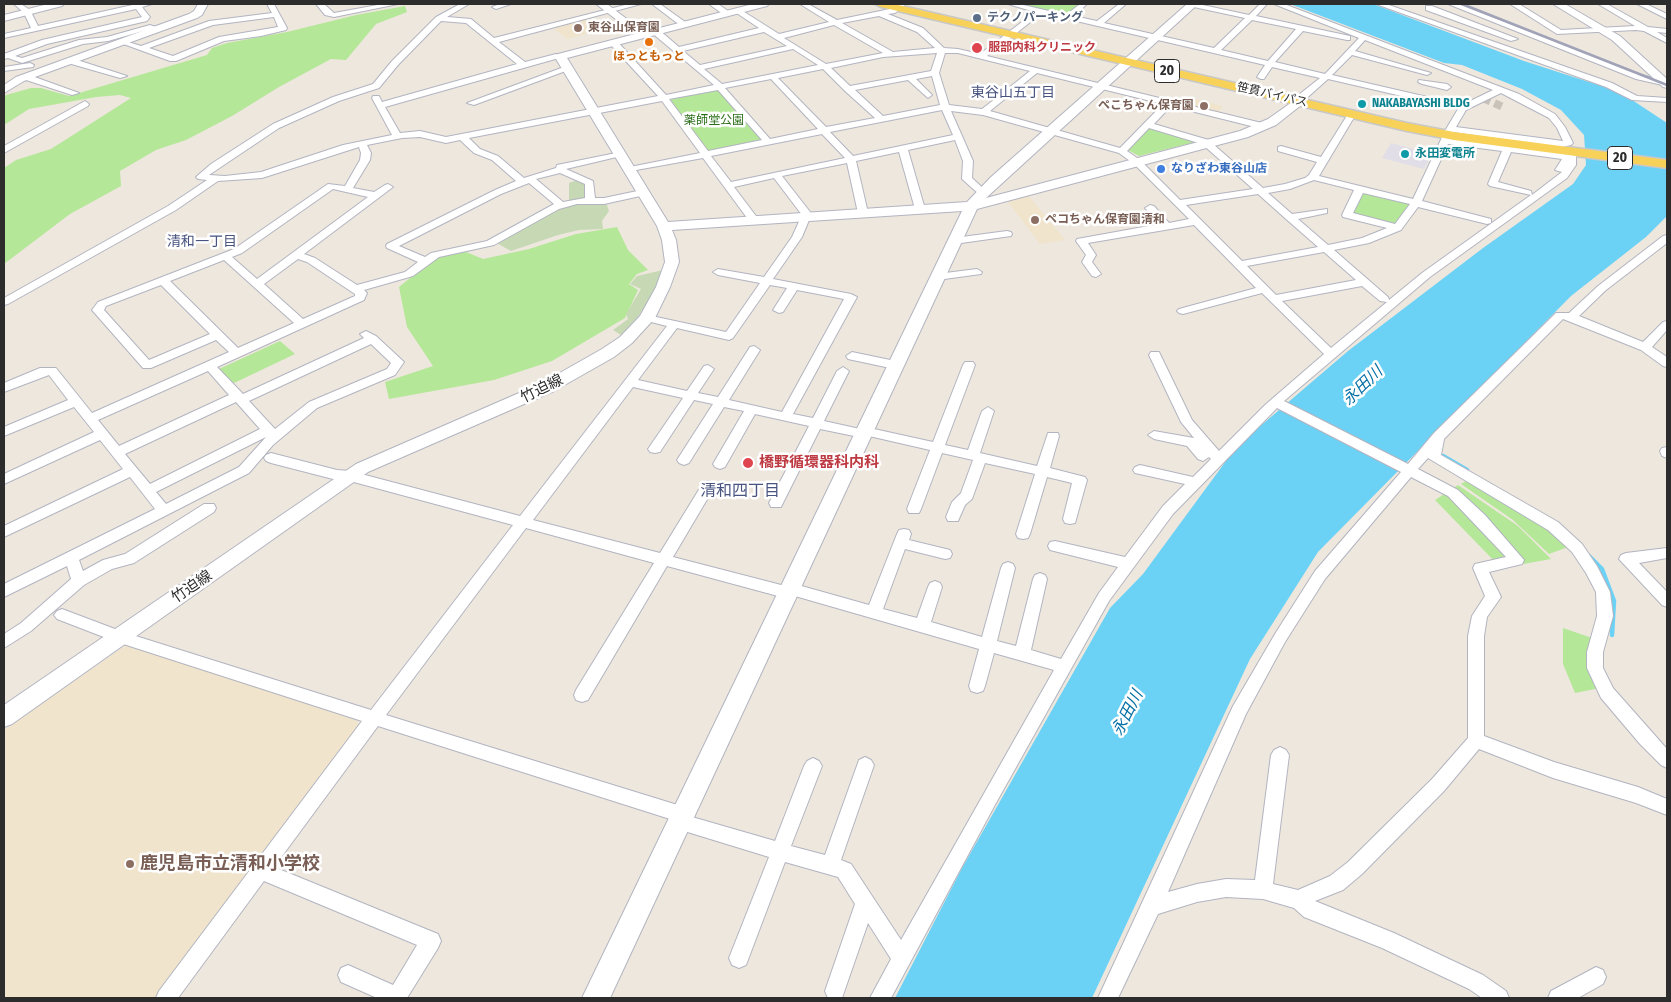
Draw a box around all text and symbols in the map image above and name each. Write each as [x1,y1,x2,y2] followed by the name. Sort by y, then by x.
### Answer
[987,11,1083,25] place label: テクノパーキング
[971,12,983,24] marker: テクノパーキング
[588,21,660,35] place label: 東谷山保育園
[572,22,584,34] marker: 東谷山保育園
[643,36,655,48] marker: ほっともっと
[970,41,984,55] marker: 服部内科クリニック
[988,41,1096,55] place label: 服部内科クリニック
[613,50,685,64] place label: ほっともっと
[1154,59,1180,82] road number: 20
[1235,80,1309,110] street label: 笹貫バイパス
[971,85,1055,101] district label: 東谷山五丁目
[1372,97,1470,111] place label: NAKABAYASHI BLDG
[1356,98,1368,110] marker: NAKABAYASHI BLDG
[1098,99,1194,113] place label: ぺこちゃん保育園
[1198,100,1210,112] marker: ぺこちゃん保育園
[684,114,744,128] park label: 薬師堂公園
[1608,146,1632,170] road number: 20
[1415,147,1475,161] place label: 永田変電所
[1399,148,1411,160] marker: 永田変電所
[1171,162,1267,176] place label: なりざわ東谷山店
[1155,163,1167,175] marker: なりざわ東谷山店
[1045,213,1165,227] place label: ペコちゃん保育園清和
[1029,214,1041,226] marker: ペコちゃん保育園清和
[167,234,237,250] district label: 清和一丁目
[1339,362,1387,410] water label: 永田川
[518,371,566,407] street label: 竹迫線
[759,454,879,472] place label: 橋野循環器科内科
[741,456,755,470] marker: 橋野循環器科内科
[700,482,780,502] district label: 清和四丁目
[168,567,216,607] street label: 竹迫線
[1109,687,1147,739] water label: 永田川
[140,853,320,875] place label: 鹿児島市立清和小学校
[124,858,136,870] marker: 鹿児島市立清和小学校

